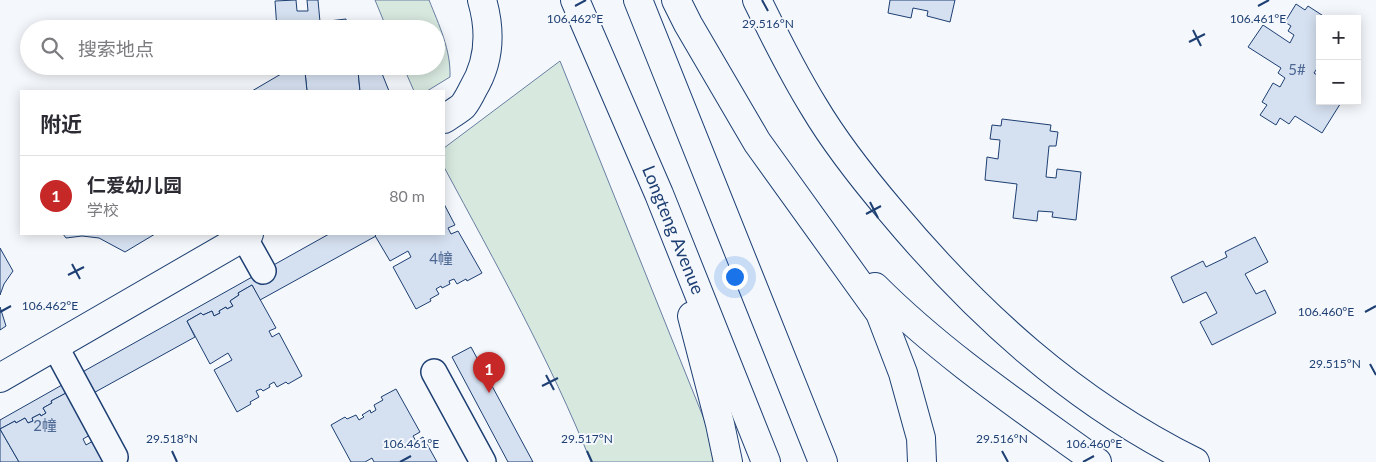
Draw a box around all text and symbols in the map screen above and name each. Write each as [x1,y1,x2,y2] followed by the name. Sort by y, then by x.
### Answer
[547,11,603,26] text: 106.462°E
[1230,11,1286,26] text: 106.461°E
[1316,15,1361,105] map controls
[1316,15,1361,60] button: +
[742,16,794,31] text: 29.516°N
[20,20,445,75] search box
[38,34,66,62] icon: search
[78,37,154,60] text: 搜索地点
[1288,60,1306,78] house number: 5#
[1316,60,1361,105] button: −
[40,111,82,136] text: 附近
[638,162,710,297] street label: Longteng Avenue
[87,173,182,196] text: 仁爱幼儿园
[51,186,61,205] text: 1
[389,186,425,205] text: 80 m
[87,200,119,219] text: 学校
[429,249,453,267] house number: 4幢
[722,264,748,290] your location
[22,298,78,313] text: 106.462°E
[1298,304,1354,319] text: 106.460°E
[473,352,505,393] pin: 1
[1309,356,1361,371] text: 29.515°N
[33,416,57,434] house number: 2幢
[146,431,198,446] text: 29.518°N
[561,431,613,446] text: 29.517°N
[976,431,1028,446] text: 29.516°N
[383,436,439,451] text: 106.461°E
[1066,436,1122,451] text: 106.460°E

